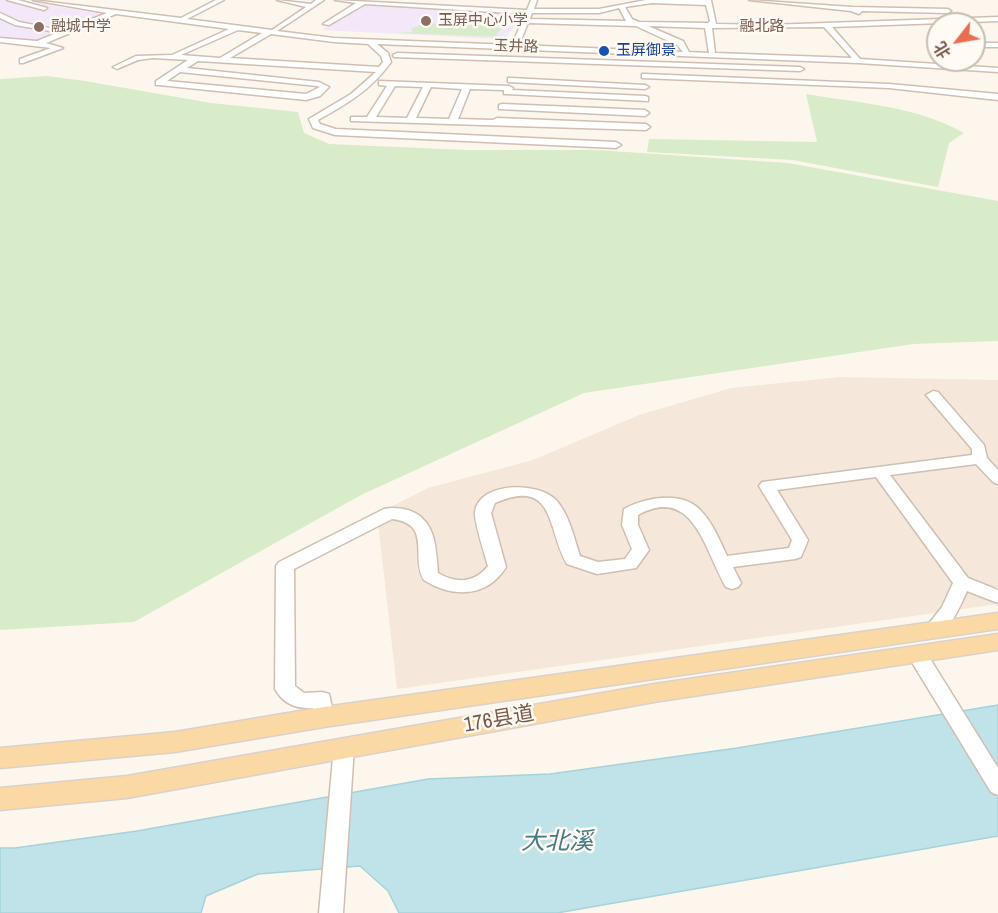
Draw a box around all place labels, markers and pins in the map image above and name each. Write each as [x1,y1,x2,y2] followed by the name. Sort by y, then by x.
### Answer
[438,12,528,30] place label: 玉屏中心小学
[419,14,433,28] marker: 玉屏中心小学
[51,18,111,36] place label: 融城中学
[32,20,46,34] marker: 融城中学
[616,42,676,60] place label: 玉屏御景
[597,44,611,58] marker: 玉屏御景

